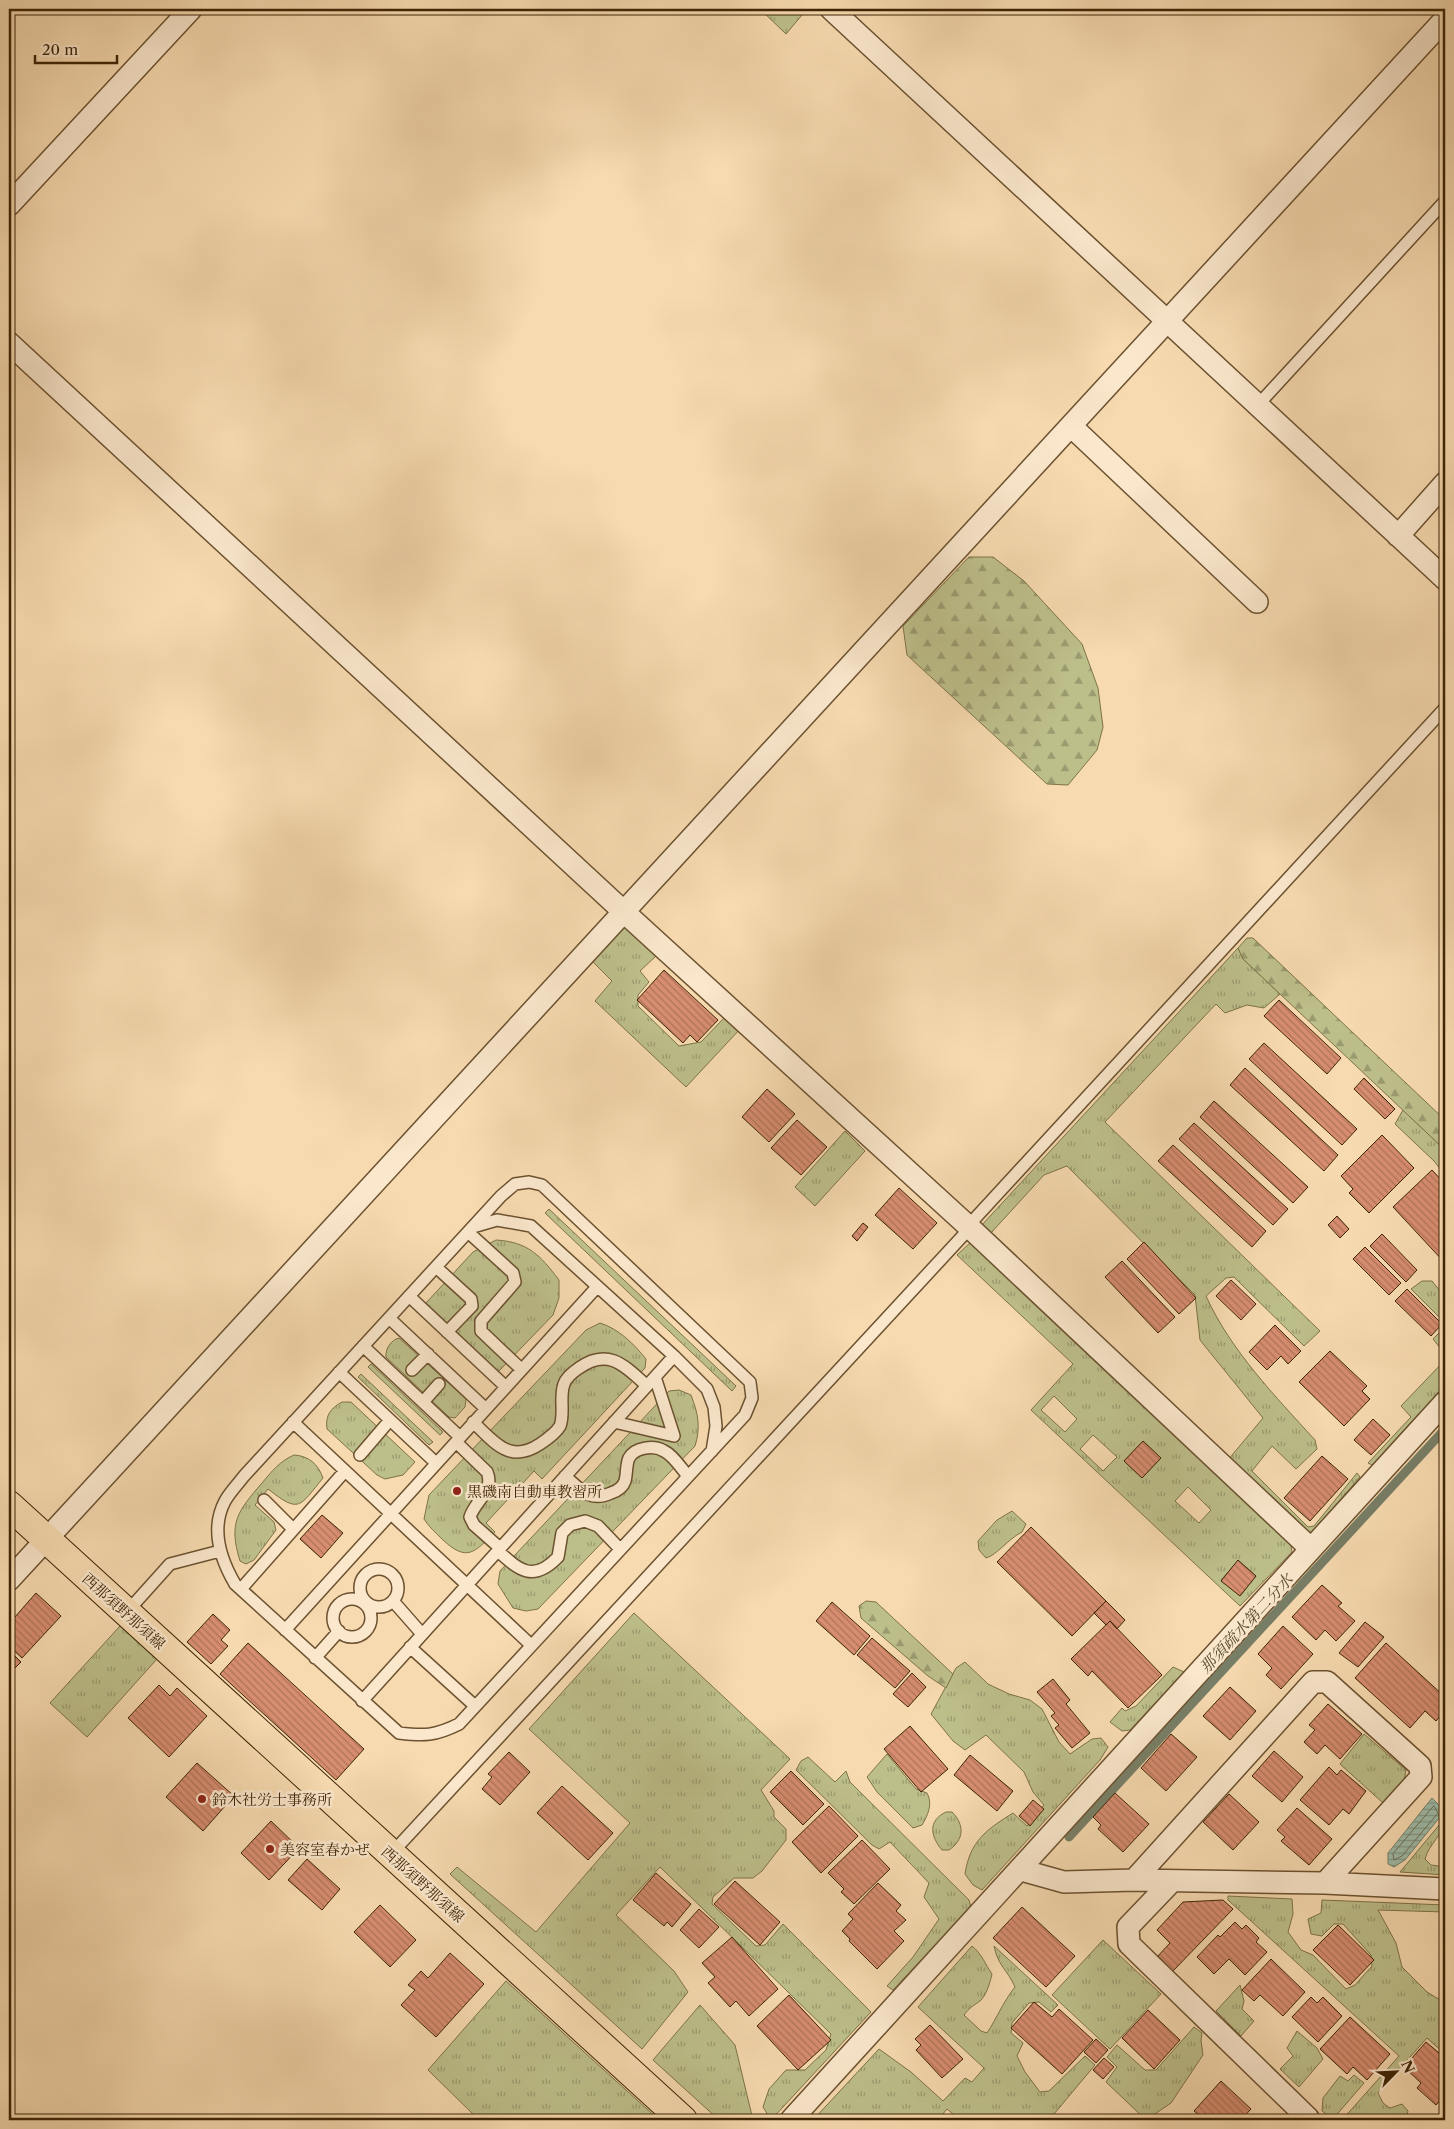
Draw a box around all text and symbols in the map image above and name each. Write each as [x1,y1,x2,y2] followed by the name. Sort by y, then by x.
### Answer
[35,32,118,64] scale bar
[42,40,78,59] text: 20 m
[467,1482,602,1501] place label: 黒磯南自動車教習所
[451,1485,463,1497] marker: 黒磯南自動車教習所
[1195,1568,1298,1677] water label: 那須疏水第二分水
[79,1569,169,1653] street label: 西那須野那須線
[212,1790,332,1809] place label: 鈴木社労士事務所
[196,1793,208,1805] marker: 鈴木社労士事務所
[280,1840,370,1859] place label: 美容室春かぜ
[378,1842,468,1926] street label: 西那須野那須線
[264,1843,276,1855] marker: 美容室春かぜ
[1372,2046,1422,2096] north arrow
[1397,2057,1419,2076] text: N

